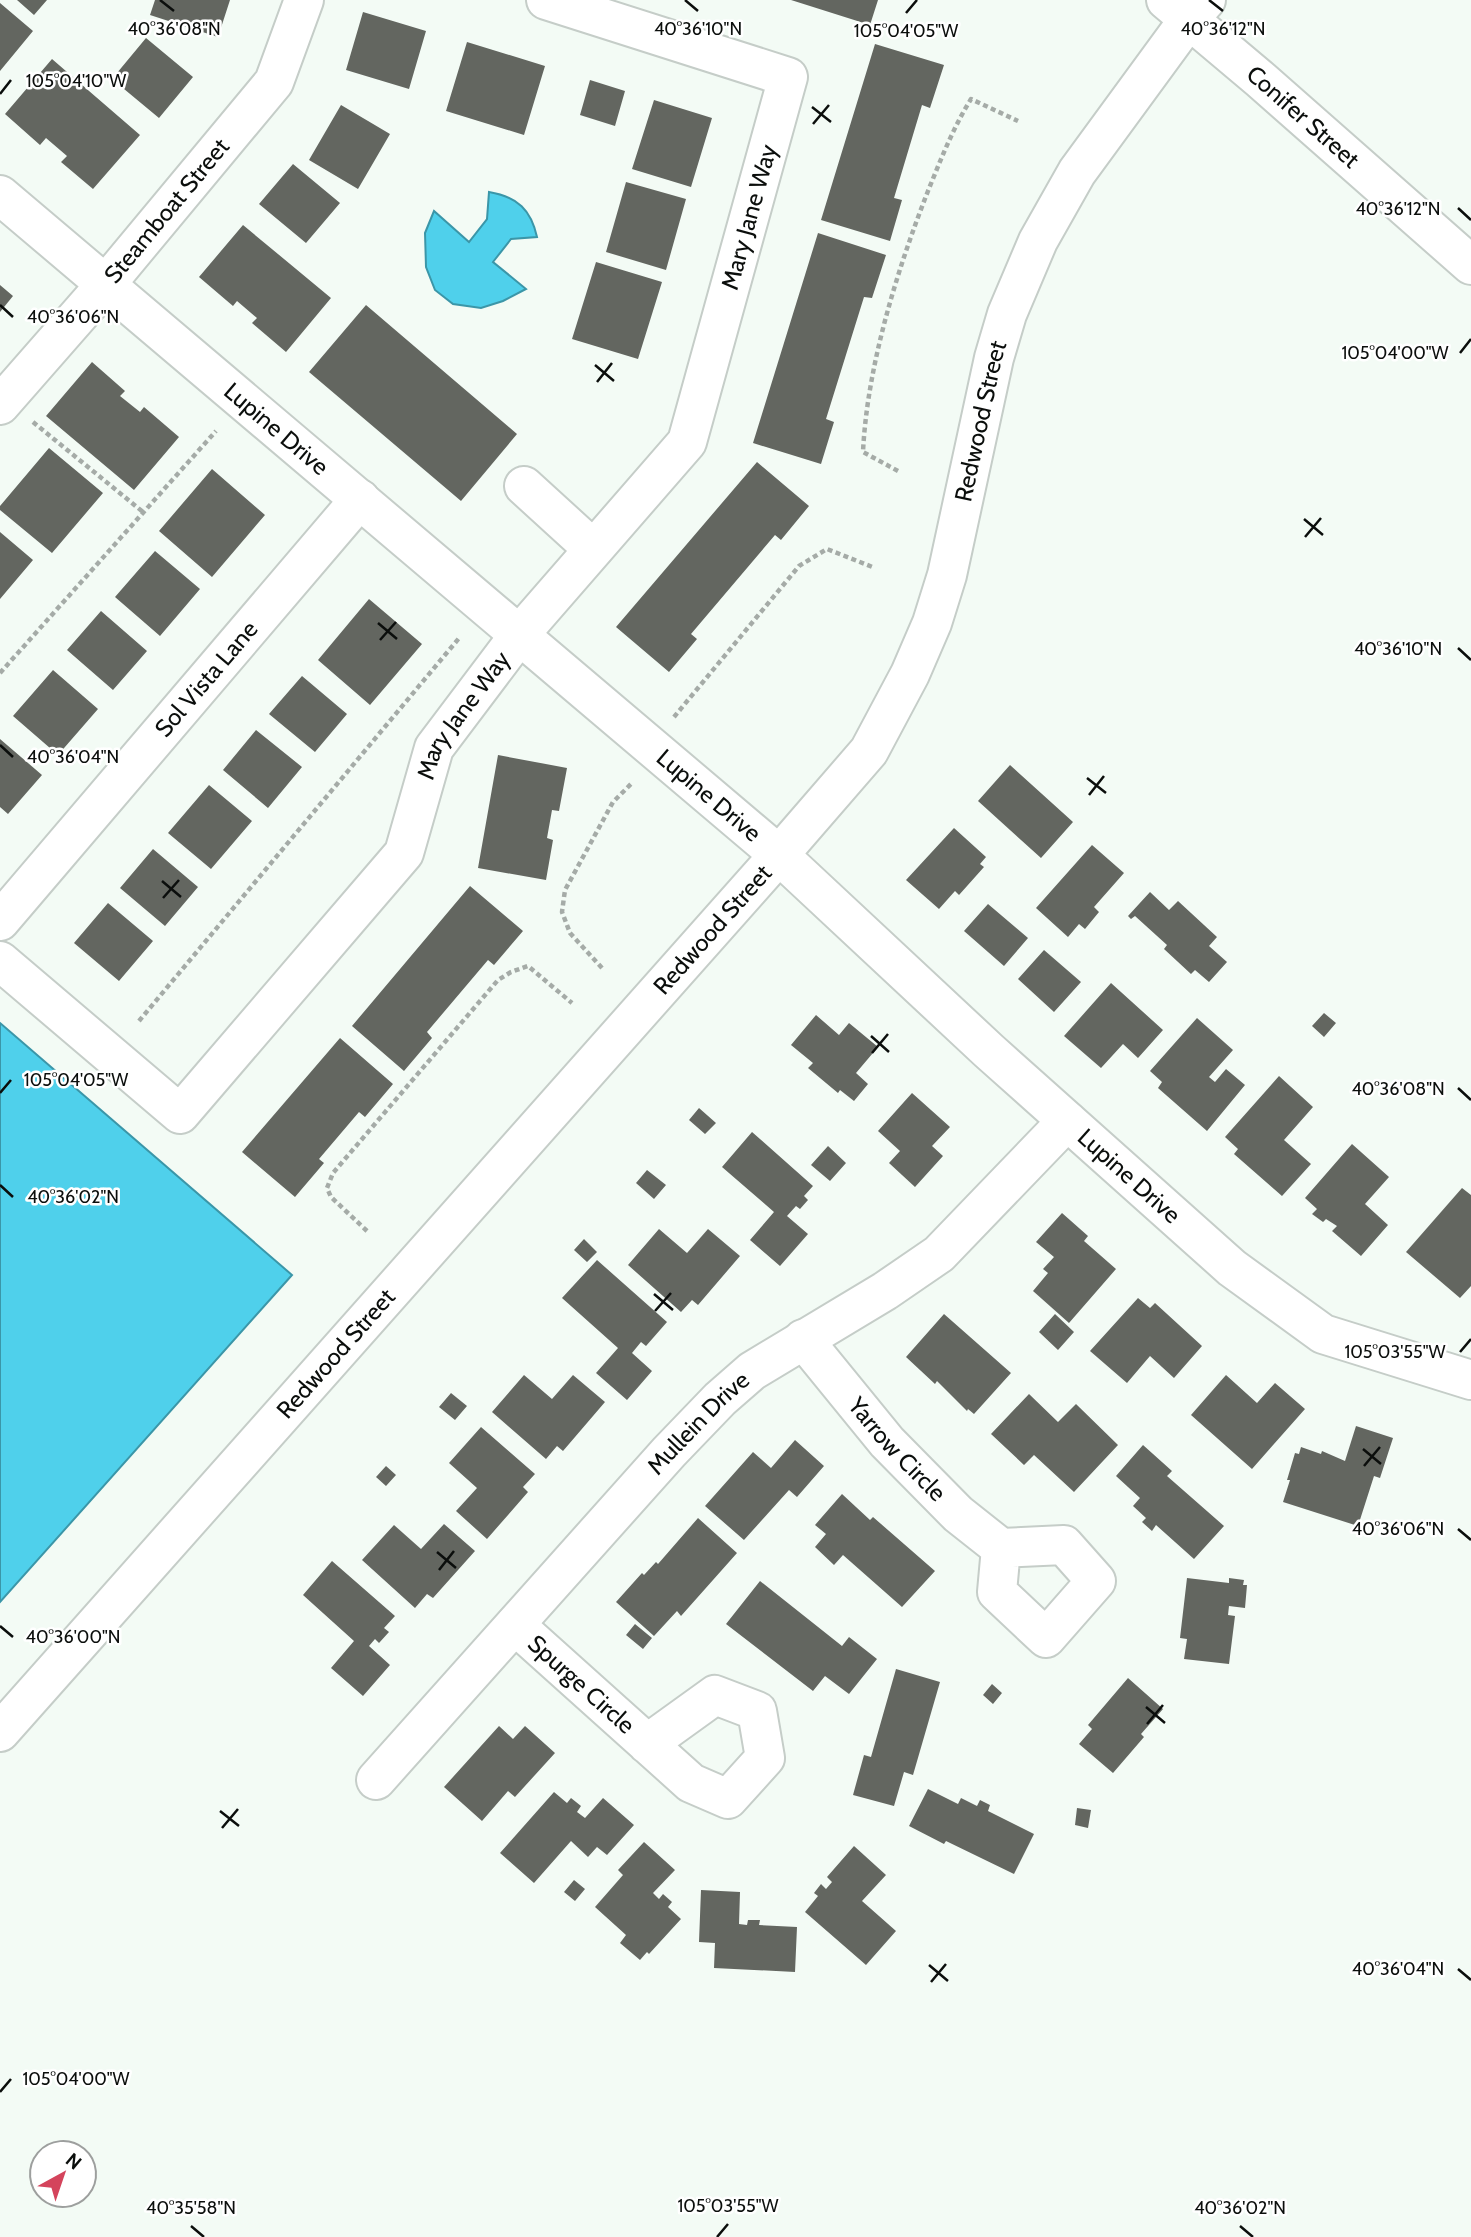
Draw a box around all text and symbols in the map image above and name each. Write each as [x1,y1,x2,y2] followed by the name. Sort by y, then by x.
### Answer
[127,18,221,40] text: 40°36'08"N
[654,18,742,40] text: 40°36'10"N
[1180,18,1266,40] text: 40°36'12"N
[854,20,958,42] text: 105°04'05"W
[1241,59,1366,174] street label: Conifer Street
[26,70,126,92] text: 105°04'10"W
[98,132,235,289] street label: Steamboat Street
[715,141,783,293] street label: Mary Jane Way
[1355,198,1441,220] text: 40°36'12"N
[27,306,119,328] text: 40°36'06"N
[948,337,1012,504] street label: Redwood Street
[1341,342,1449,364] text: 105°04'00"W
[218,376,335,481] street label: Lupine Drive
[148,615,264,743] street label: Sol Vista Lane
[1354,638,1442,660] text: 40°36'10"N
[411,645,516,783] street label: Mary Jane Way
[651,743,767,848] street label: Lupine Drive
[27,746,119,768] text: 40°36'04"N
[647,859,777,1000] street label: Redwood Street
[24,1069,128,1091] text: 105°04'05"W
[1351,1078,1445,1100] text: 40°36'08"N
[1072,1122,1187,1229] street label: Lupine Drive
[27,1186,119,1208] text: 40°36'02"N
[270,1282,401,1424] street label: Redwood Street
[1344,1341,1446,1363] text: 105°03'55"W
[641,1365,755,1480] street label: Mullein Drive
[842,1390,952,1507] street label: Yarrow Circle
[1352,1518,1444,1540] text: 40°36'06"N
[26,1626,120,1648] text: 40°36'00"N
[522,1629,641,1739] street label: Spurge Circle
[1352,1958,1444,1980] text: 40°36'04"N
[22,2068,130,2090] text: 105°04'00"W
[28,2139,98,2209] north arrow
[61,2148,86,2174] text: N
[677,2195,779,2217] text: 105°03'55"W
[146,2197,236,2219] text: 40°35'58"N
[1194,2197,1286,2219] text: 40°36'02"N

